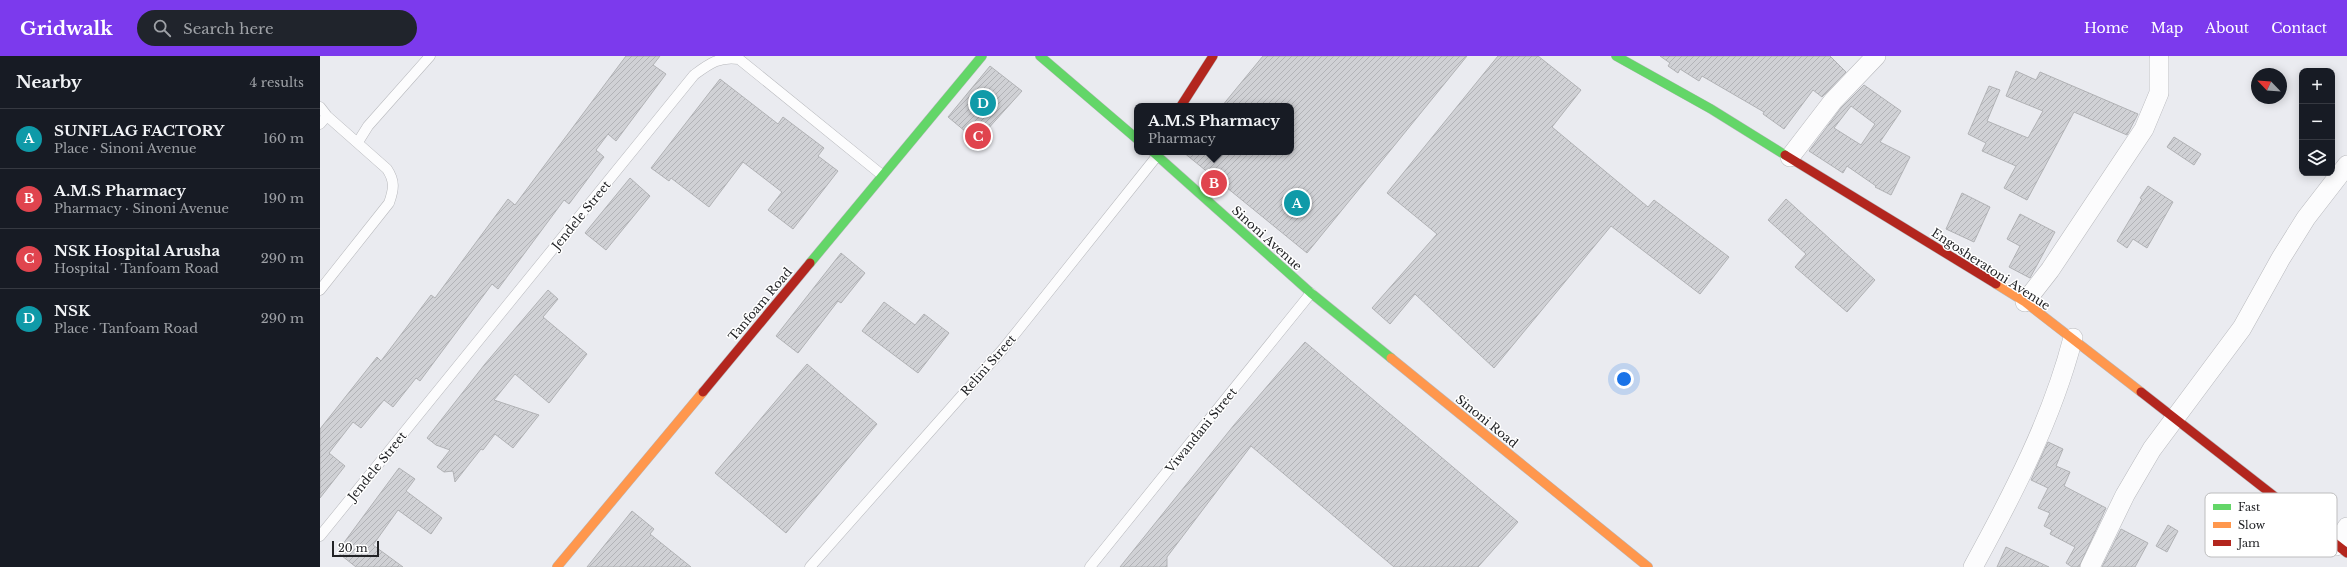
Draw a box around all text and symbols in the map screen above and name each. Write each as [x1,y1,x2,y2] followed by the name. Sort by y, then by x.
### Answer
[137,10,417,46] search box
[20,17,113,40] text: Gridwalk
[151,17,173,39] icon: search
[183,19,274,38] text: Search here
[2084,19,2129,37] text: Home
[2151,19,2183,37] text: Map
[2205,19,2249,37] text: About
[2271,19,2327,37] text: Contact
[2251,68,2287,104] north arrow
[2299,68,2335,176] map controls
[2299,68,2335,104] button: +
[16,72,82,93] text: Nearby
[250,74,304,91] text: 4 results
[970,88,996,118] pin: D
[1134,103,1294,155] popup
[2299,104,2335,140] button: −
[1148,111,1280,130] text: A.M.S Pharmacy
[54,121,224,140] text: SUNFLAG FACTORY
[965,121,991,151] pin: C
[24,130,34,147] text: A
[263,130,304,147] text: 160 m
[1148,130,1216,147] text: Pharmacy
[54,140,196,157] text: Place · Sinoni Avenue
[2299,140,2335,176] button: layers
[1201,168,1227,198] pin: B
[547,177,614,254] street label: Jendele Street
[54,181,186,200] text: A.M.S Pharmacy
[1284,188,1310,218] pin: A
[24,190,34,207] text: B
[263,190,304,207] text: 190 m
[54,200,229,217] text: Pharmacy · Sinoni Avenue
[1229,203,1305,273] street label: Sinoni Avenue
[1929,225,2053,313] street label: Engosheratoni Avenue
[54,241,220,260] text: NSK Hospital Arusha
[24,250,34,267] text: C
[261,250,304,267] text: 290 m
[54,260,219,277] text: Hospital · Tanfoam Road
[725,264,795,344] street label: Tanfoam Road
[54,301,90,320] text: NSK
[23,310,35,327] text: D
[261,310,304,327] text: 290 m
[54,320,198,337] text: Place · Tanfoam Road
[957,331,1019,399] street label: Relini Street
[1614,369,1634,389] your location
[1161,384,1240,476] street label: Viwandani Street
[1453,391,1521,451] street label: Sinoni Road
[343,428,410,505] street label: Jendele Street
[2205,493,2337,557] legend
[2238,500,2261,514] text: Fast
[2238,518,2266,532] text: Slow
[2236,536,2260,550] text: Jam
[332,539,379,558] scale bar
[338,541,368,555] text: 20 m

